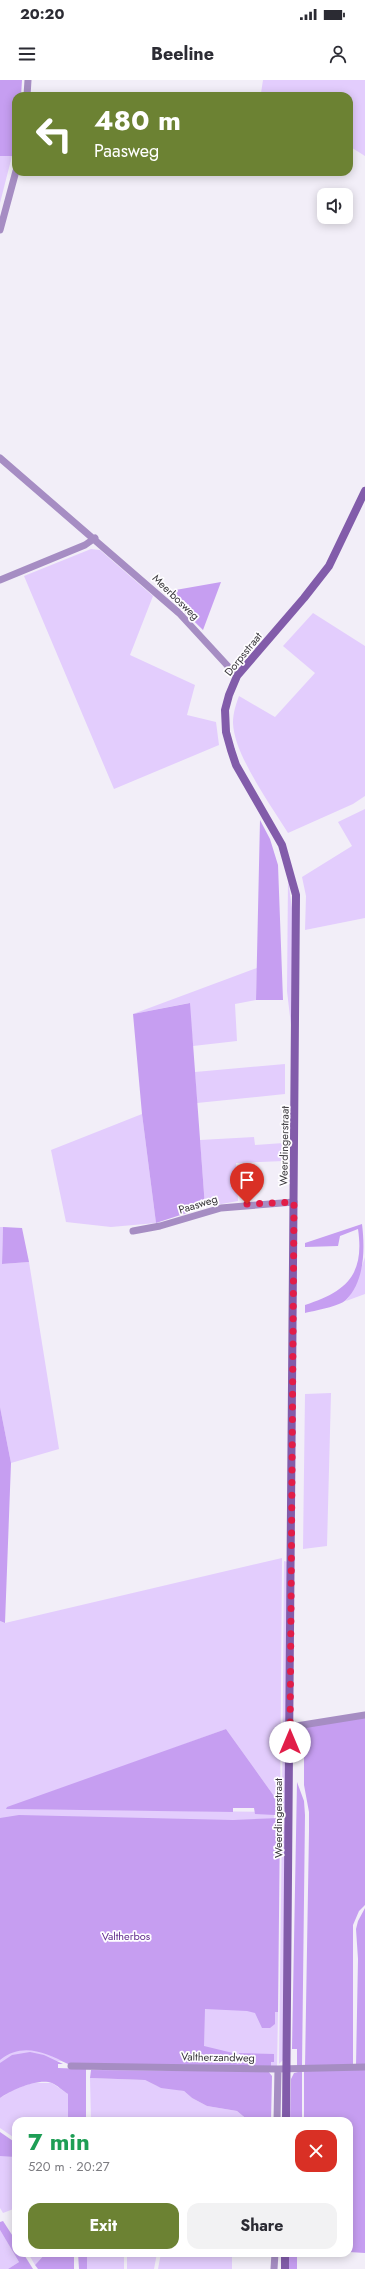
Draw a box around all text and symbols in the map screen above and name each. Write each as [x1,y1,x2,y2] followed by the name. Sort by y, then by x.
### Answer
[20,3,64,25] text: 20:20
[151,41,214,67] text: Beeline
[16,43,38,65] icon: menu
[327,43,349,65] icon: person
[94,100,181,141] text: 480 m
[28,108,80,160] icon: left
[94,138,159,164] text: Paasweg
[317,188,353,224] map controls
[317,188,353,224] button: sound
[149,570,203,624] street label: Meerbosweg
[220,628,266,679] street label: Dorpsstraat
[275,1106,293,1186] street label: Weerdingerstraat
[230,1163,264,1204] pin
[236,1169,258,1191] icon: arrive
[177,1191,219,1217] street label: Paasweg
[269,1721,311,1763] position arrow
[270,1778,286,1858] street label: Weerdingerstraat
[102,1928,151,1944] park label: Valtherbos
[181,2048,255,2066] street label: Valtherzandweg
[28,2124,90,2159] text: 7 min
[295,2130,337,2172] button: close
[28,2157,110,2176] text: 520 m · 20:27
[28,2203,179,2249] button: Exit
[187,2203,337,2249] button: Share

